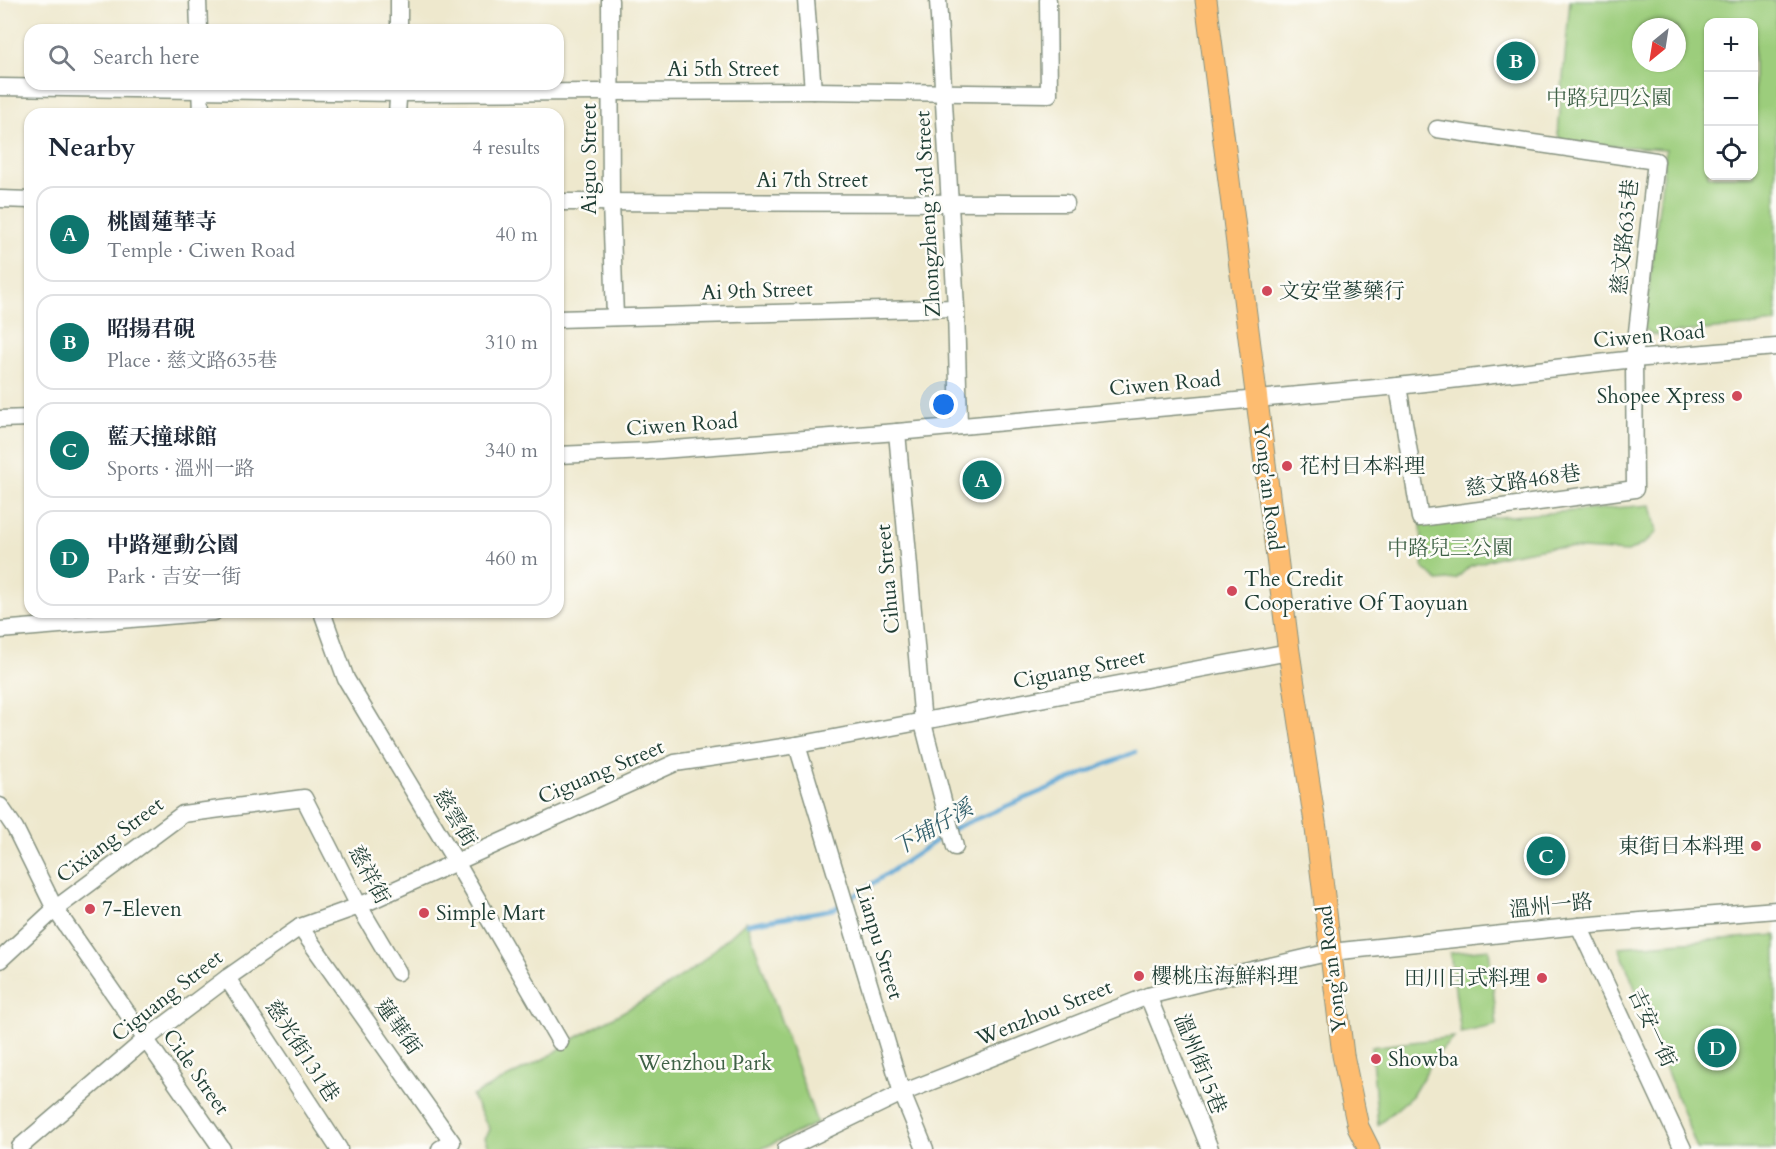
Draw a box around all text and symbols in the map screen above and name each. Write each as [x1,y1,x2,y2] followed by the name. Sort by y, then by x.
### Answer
[1632,18,1686,72] north arrow
[1704,18,1758,180] map controls
[1704,18,1758,72] button: +
[24,24,564,90] search box
[1496,38,1536,84] pin: B
[45,41,78,74] icon: search
[93,42,200,72] text: Search here
[667,55,779,84] street label: Ai 5th Street
[1704,72,1758,126] button: −
[1546,84,1672,113] park label: 中路兒四公園
[575,103,604,215] street label: Aiguo Street
[908,109,948,318] street label: Zhongzheng 3rd Street
[1704,126,1758,180] button: locate
[48,130,136,165] text: Nearby
[472,134,540,161] text: 4 results
[756,166,868,195] street label: Ai 7th Street
[1605,178,1645,296] street label: 慈文路635巷
[107,207,217,237] text: 桃園蓮華寺
[62,221,77,248] text: A
[495,221,538,248] text: 40 m
[107,237,295,264] text: Temple · Ciwen Road
[701,275,814,307] street label: Ai 9th Street
[1279,277,1405,306] place label: 文安堂蔘藥行
[1260,284,1274,298] marker: 文安堂蔘藥行
[107,314,195,344] text: 昭揚君硯
[1592,317,1706,355] street label: Ciwen Road
[62,329,77,356] text: B
[485,329,538,356] text: 310 m
[107,347,277,374] text: Place · 慈文路635巷
[1108,365,1222,403] street label: Ciwen Road
[1597,382,1725,411] place label: Shopee Xpress
[1730,389,1744,403] marker: Shopee Xpress
[929,390,958,419] your location
[625,407,739,443] street label: Ciwen Road
[107,422,217,452] text: 藍天撞球館
[1246,422,1290,552] street label: Yong'an Road
[62,437,77,464] text: C
[485,437,538,464] text: 340 m
[1299,452,1425,481] place label: 花村日本料理
[107,455,255,482] text: Sports · 溫州一路
[962,458,1002,502] pin: A
[1280,459,1294,473] marker: 花村日本料理
[1463,459,1583,503] street label: 慈文路468巷
[869,522,907,635] street label: Cihua Street
[107,530,239,560] text: 中路運動公園
[1387,534,1513,563] park label: 中路兒三公園
[61,545,78,572] text: D
[485,545,538,572] text: 460 m
[107,563,241,590] text: Park · 吉安一街
[1244,565,1468,618] place label: The Credit Cooperative Of Taoyuan
[1225,584,1239,598] marker: The Credit Cooperative Of Taoyuan
[1010,642,1148,696] street label: Ciguang Street
[534,732,669,812] street label: Ciguang Street
[426,784,484,852] street label: 慈雲街
[50,790,170,890] street label: Cixiang Street
[887,792,980,863] water label: 下埔仔溪
[1618,832,1744,861] place label: 東街日本料理
[1526,834,1566,878] pin: C
[1749,839,1763,853] marker: 東街日本料理
[341,840,397,910] street label: 慈祥街
[848,881,910,1003] street label: Lianpu Street
[1508,887,1594,925] street label: 溫州一路
[102,895,182,924] place label: 7-Eleven
[436,899,545,928] place label: Simple Mart
[83,902,97,916] marker: 7-Eleven
[1310,904,1354,1034] street label: Yong'an Road
[417,906,431,920] marker: Simple Mart
[105,943,229,1049] street label: Ciguang Street
[1151,962,1298,991] place label: 櫻桃庒海鮮料理
[1404,964,1530,993] place label: 田川日式料理
[1132,969,1146,983] marker: 櫻桃庒海鮮料理
[1535,971,1549,985] marker: 田川日式料理
[971,972,1117,1054] street label: Wenzhou Street
[1621,984,1683,1072] street label: 吉安一街
[368,993,428,1061] street label: 蓮華街
[258,994,346,1108] street label: 慈光街131巷
[1167,1010,1233,1118] street label: 溫州街15巷
[156,1023,236,1121] street label: Cide Street
[1698,1026,1736,1070] pin: D
[1388,1045,1459,1074] place label: Showba
[637,1049,773,1078] park label: Wenzhou Park
[1369,1052,1383,1066] marker: Showba

